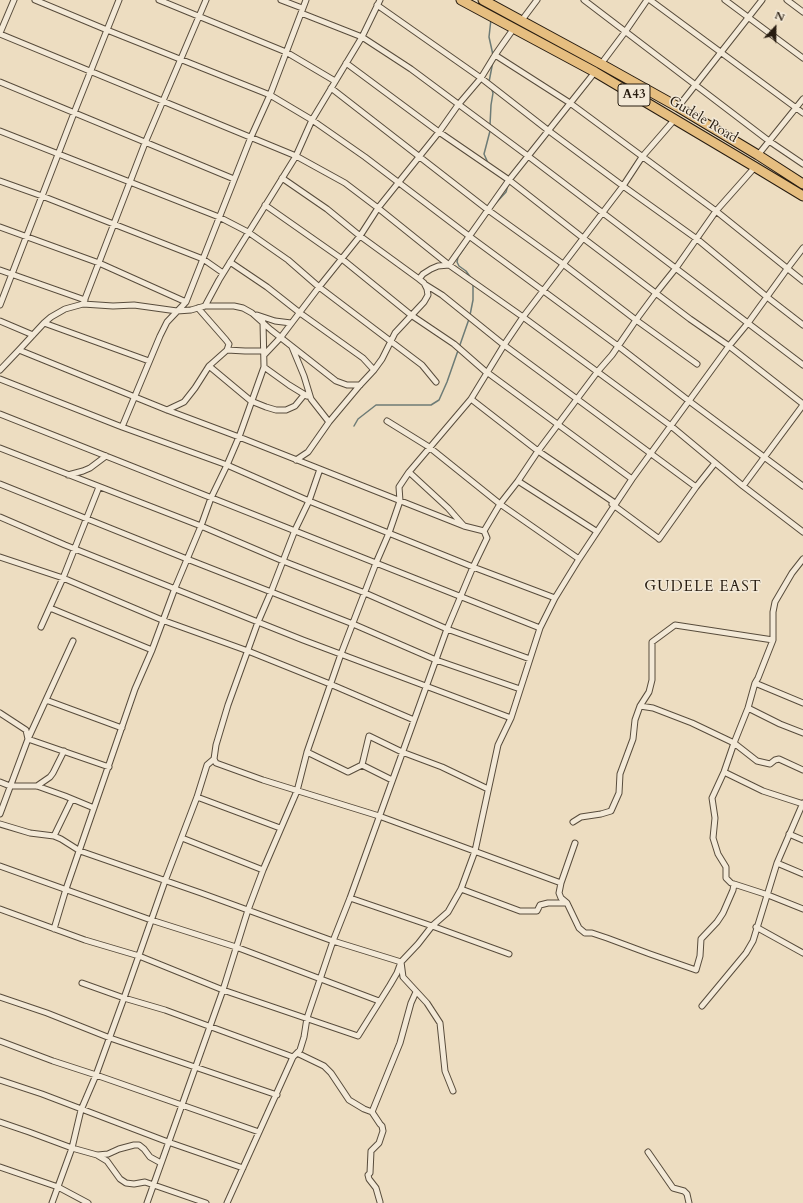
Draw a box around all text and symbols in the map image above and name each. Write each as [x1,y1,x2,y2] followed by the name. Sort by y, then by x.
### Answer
[755,8,795,48] north arrow
[772,8,787,25] text: N
[618,84,650,106] road number: A43
[666,93,740,147] street label: Gudele Road
[644,579,762,597] district label: GUDELE EAST

